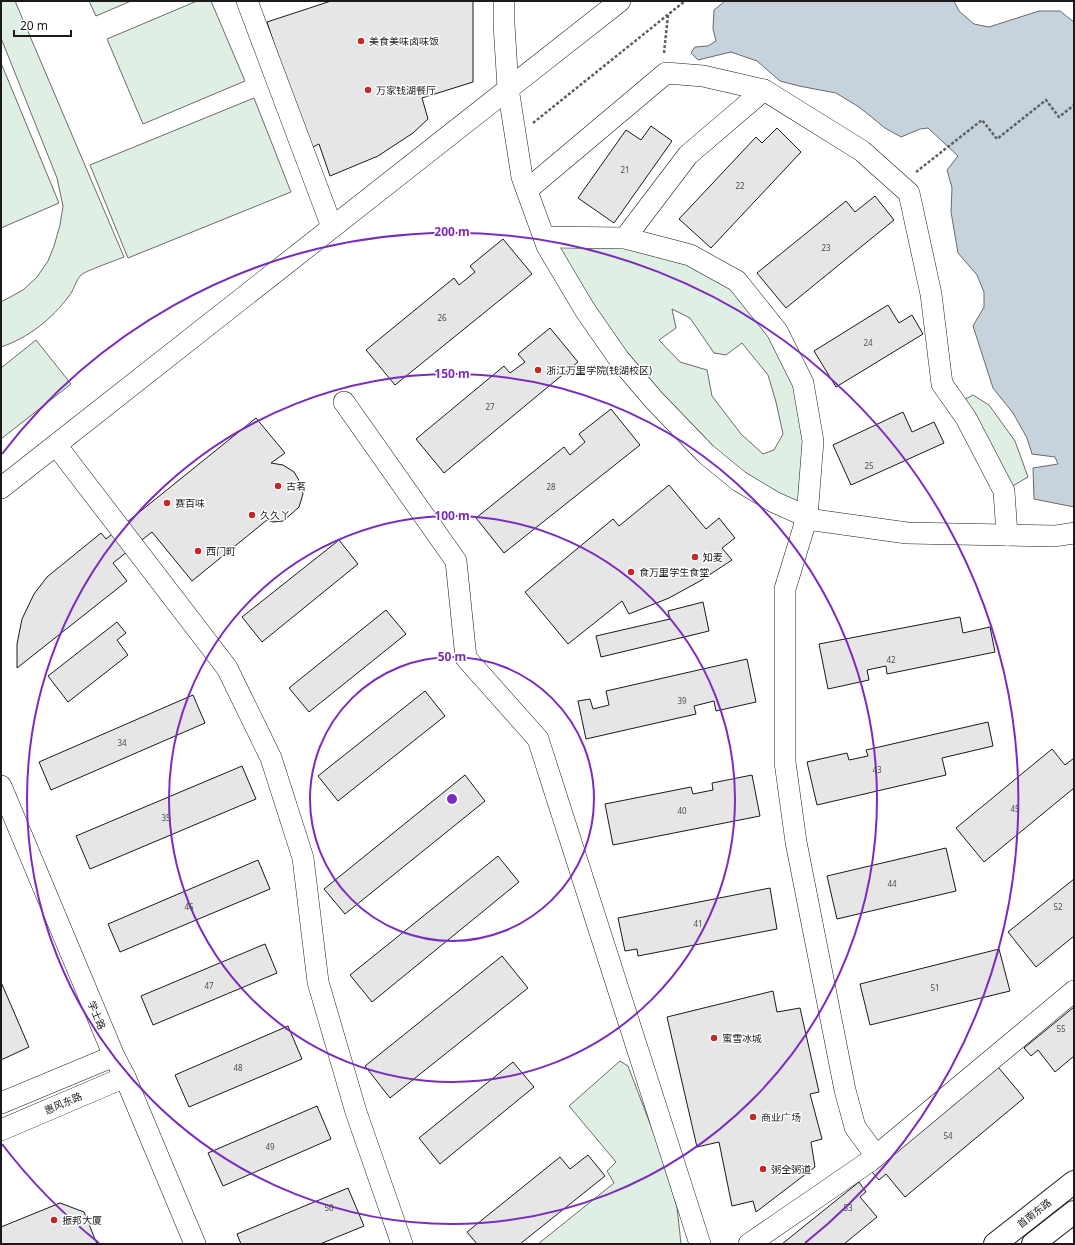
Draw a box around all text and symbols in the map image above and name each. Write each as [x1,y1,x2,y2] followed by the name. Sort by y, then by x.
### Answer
[14,12,71,38] scale bar
[20,17,48,34] text: 20 m
[369,34,439,48] place label: 美食美味卤味饭
[356,36,366,46] marker: 美食美味卤味饭
[376,83,436,97] place label: 万家钱湖餐厅
[363,85,373,95] marker: 万家钱湖餐厅
[620,164,630,175] house number: 21
[735,180,745,191] house number: 22
[434,223,470,240] text: 200 m
[821,242,831,253] house number: 23
[437,312,447,323] house number: 26
[863,337,873,348] house number: 24
[546,363,652,377] place label: 浙江万里学院(钱湖校区)
[434,365,470,382] text: 150 m
[533,365,543,375] marker: 浙江万里学院(钱湖校区)
[485,401,495,412] house number: 27
[864,460,874,471] house number: 25
[286,479,306,493] place label: 古茗
[273,481,283,491] marker: 古茗
[546,481,556,492] house number: 28
[175,496,205,510] place label: 赛百味
[162,498,172,508] marker: 赛百味
[434,507,470,524] text: 100 m
[260,508,290,522] place label: 久久丫
[247,510,257,520] marker: 久久丫
[206,544,236,558] place label: 西门町
[193,546,203,556] marker: 西门町
[703,550,723,564] place label: 知麦
[690,552,700,562] marker: 知麦
[639,565,709,579] place label: 食万里学生食堂
[626,567,636,577] marker: 食万里学生食堂
[438,648,466,665] text: 50 m
[886,654,896,665] house number: 42
[677,695,687,706] house number: 39
[117,737,127,748] house number: 34
[872,764,882,775] house number: 43
[445,792,459,806] centre of rings
[1010,803,1020,814] house number: 45
[677,805,687,816] house number: 40
[161,812,171,823] house number: 35
[887,878,897,889] house number: 44
[184,901,194,912] house number: 46
[1053,901,1063,912] house number: 52
[693,918,703,929] house number: 41
[204,980,214,991] house number: 47
[930,982,940,993] house number: 51
[85,998,109,1032] street label: 学士路
[1056,1023,1066,1034] house number: 55
[722,1031,762,1045] place label: 蜜雪冰城
[709,1033,719,1043] marker: 蜜雪冰城
[233,1062,243,1073] house number: 48
[42,1089,84,1117] street label: 惠风东路
[761,1110,801,1124] place label: 商业广场
[748,1112,758,1122] marker: 商业广场
[943,1130,953,1141] house number: 54
[265,1141,275,1152] house number: 49
[771,1162,811,1176] place label: 粥全粥道
[758,1164,768,1174] marker: 粥全粥道
[1014,1195,1054,1231] street label: 首南东路
[324,1202,334,1213] house number: 50
[843,1202,853,1213] house number: 53
[62,1213,102,1227] place label: 振邦大厦
[49,1215,59,1225] marker: 振邦大厦

